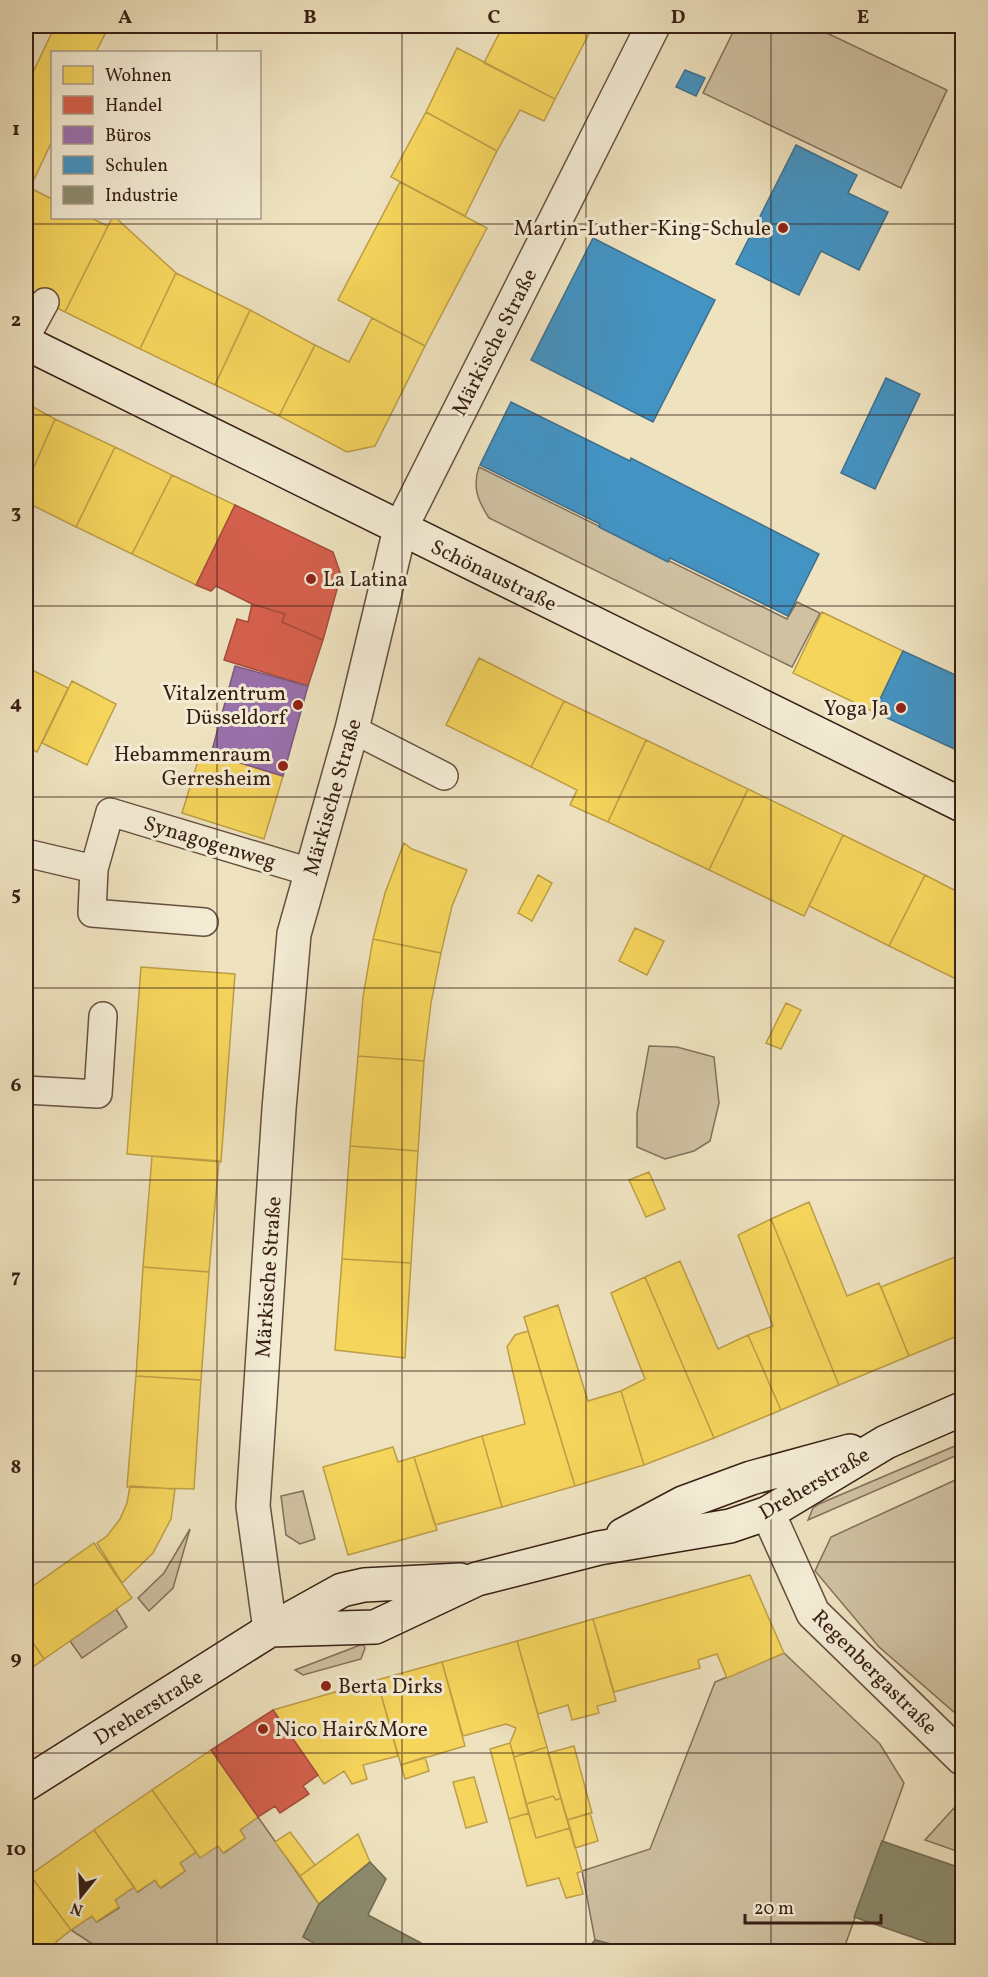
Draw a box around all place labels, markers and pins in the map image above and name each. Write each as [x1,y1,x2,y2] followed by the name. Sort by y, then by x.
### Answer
[514,215,771,244] place label: Martin-Luther-King-Schule
[776,221,790,235] marker: Martin-Luther-King-Schule
[323,566,408,595] place label: La Latina
[304,572,318,586] marker: La Latina
[163,680,288,733] place label: Vitalzentrum Düsseldorf
[824,695,889,724] place label: Yoga Ja
[291,698,305,712] marker: Vitalzentrum Düsseldorf
[894,701,908,715] marker: Yoga Ja
[114,741,271,794] place label: Hebammenraum Gerresheim
[276,759,290,773] marker: Hebammenraum Gerresheim
[338,1673,443,1702] place label: Berta Dirks
[319,1679,333,1693] marker: Berta Dirks
[275,1716,428,1745] place label: Nico Hair&More
[256,1722,270,1736] marker: Nico Hair&More

